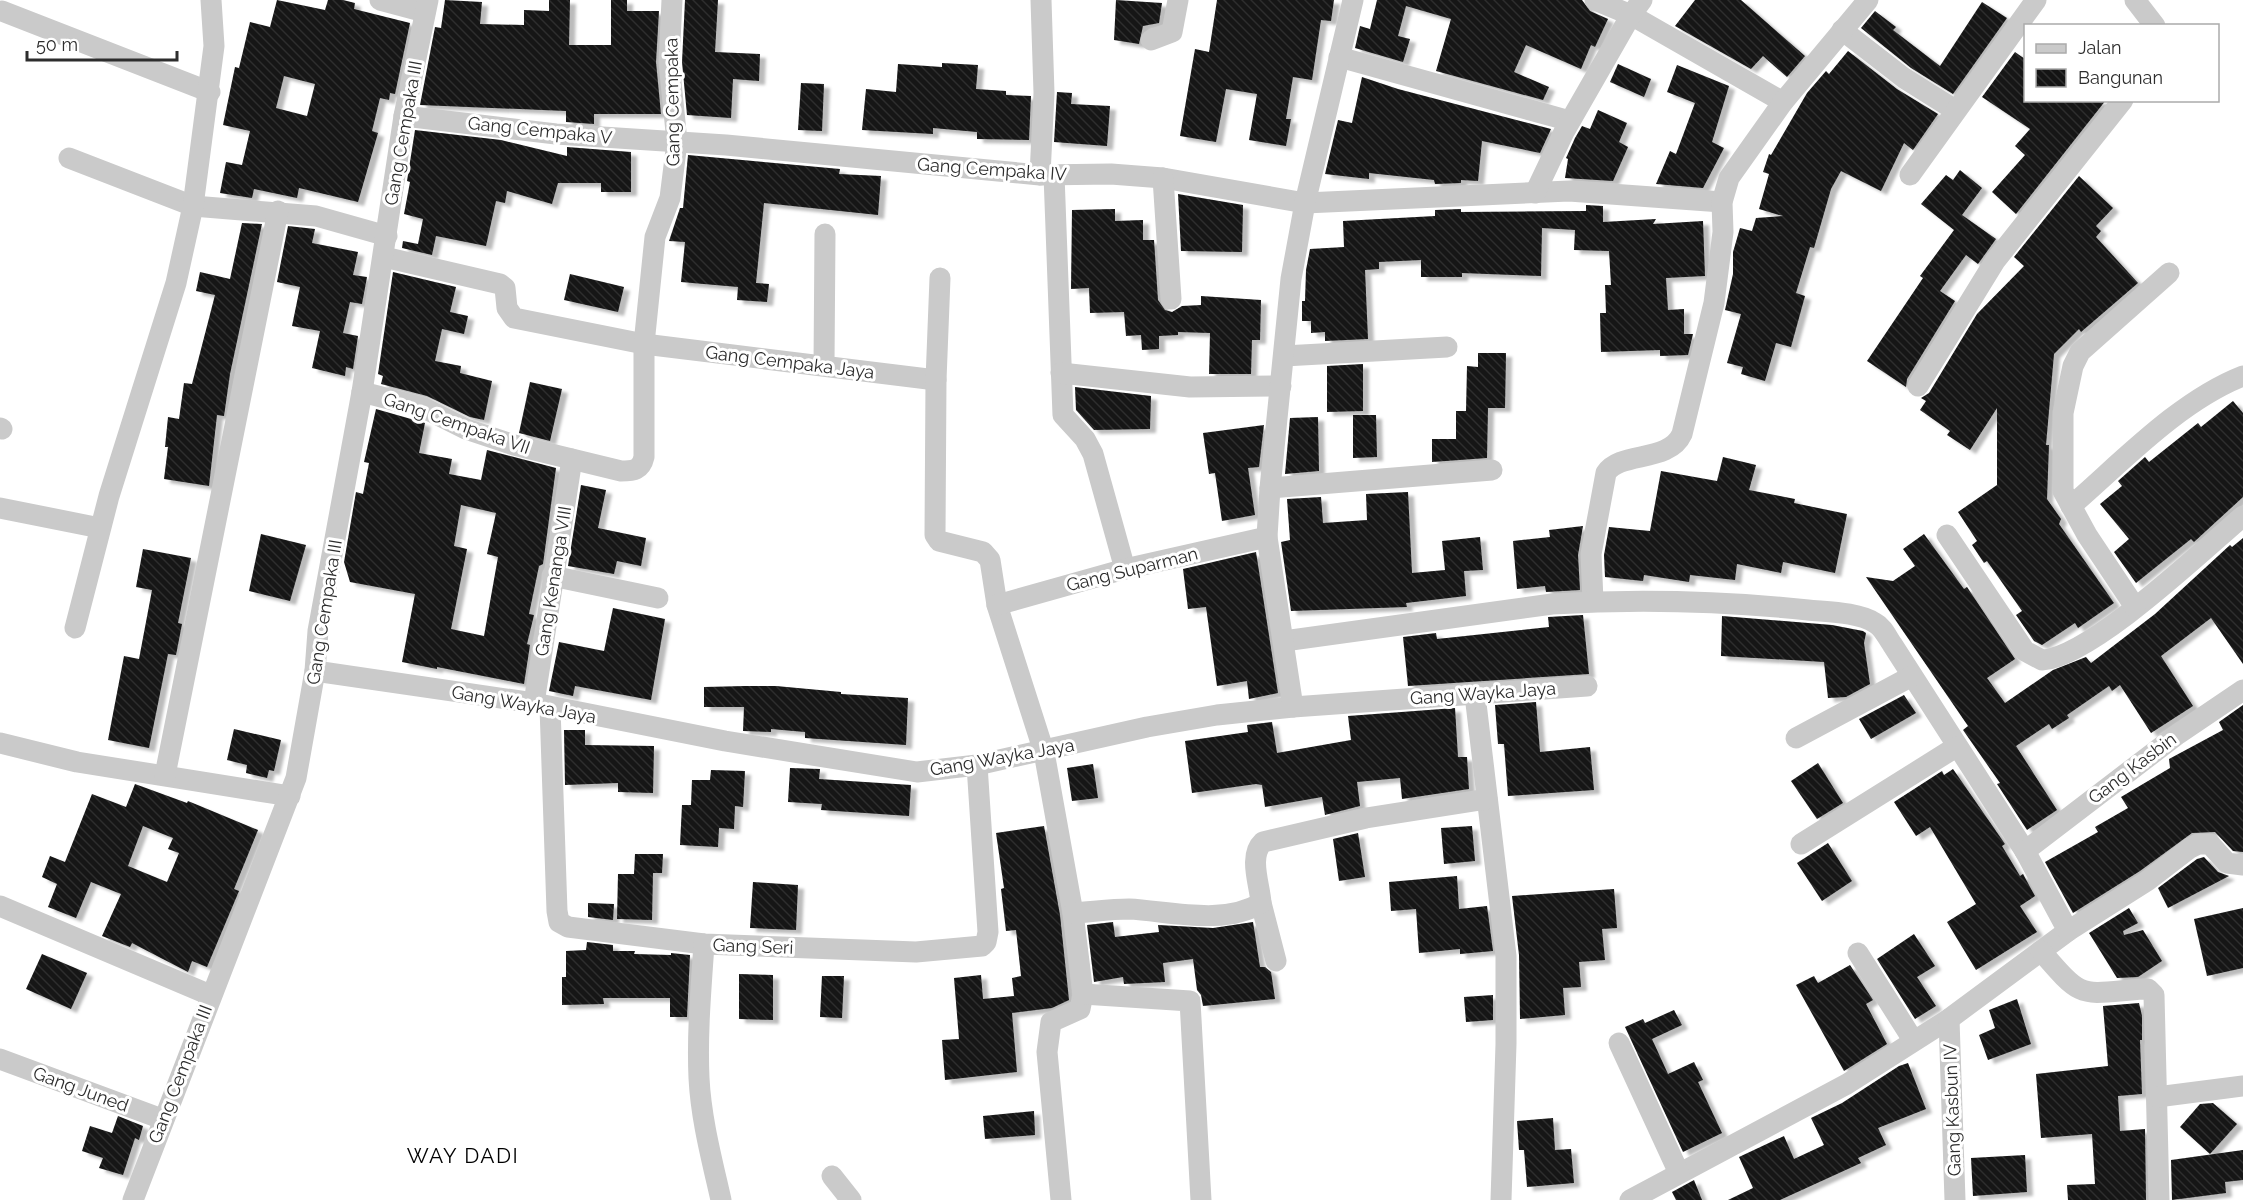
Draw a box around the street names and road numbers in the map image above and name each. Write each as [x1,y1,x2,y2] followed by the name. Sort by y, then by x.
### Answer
[660,38,684,166] street label: Gang Cempaka
[380,59,426,207] street label: Gang Cempaka III
[467,112,613,148] street label: Gang Cempaka V
[917,153,1067,185] street label: Gang Cempaka IV
[704,341,876,383] street label: Gang Cempaka Jaya
[381,388,533,458] street label: Gang Cempaka VII
[531,504,575,658] street label: Gang Kenanga VIII
[302,538,346,686] street label: Gang Cempaka III
[1064,543,1200,595] street label: Gang Suparman
[1409,677,1557,709] street label: Gang Wayka Jaya
[450,681,598,727] street label: Gang Wayka Jaya
[2084,728,2180,808] street label: Gang Kasbin
[928,734,1076,780] street label: Gang Wayka Jaya
[712,934,794,958] street label: Gang Seri
[144,1002,216,1146] street label: Gang Cempaka III
[1939,1043,1965,1177] street label: Gang Kasbun IV
[30,1062,132,1116] street label: Gang Juned

